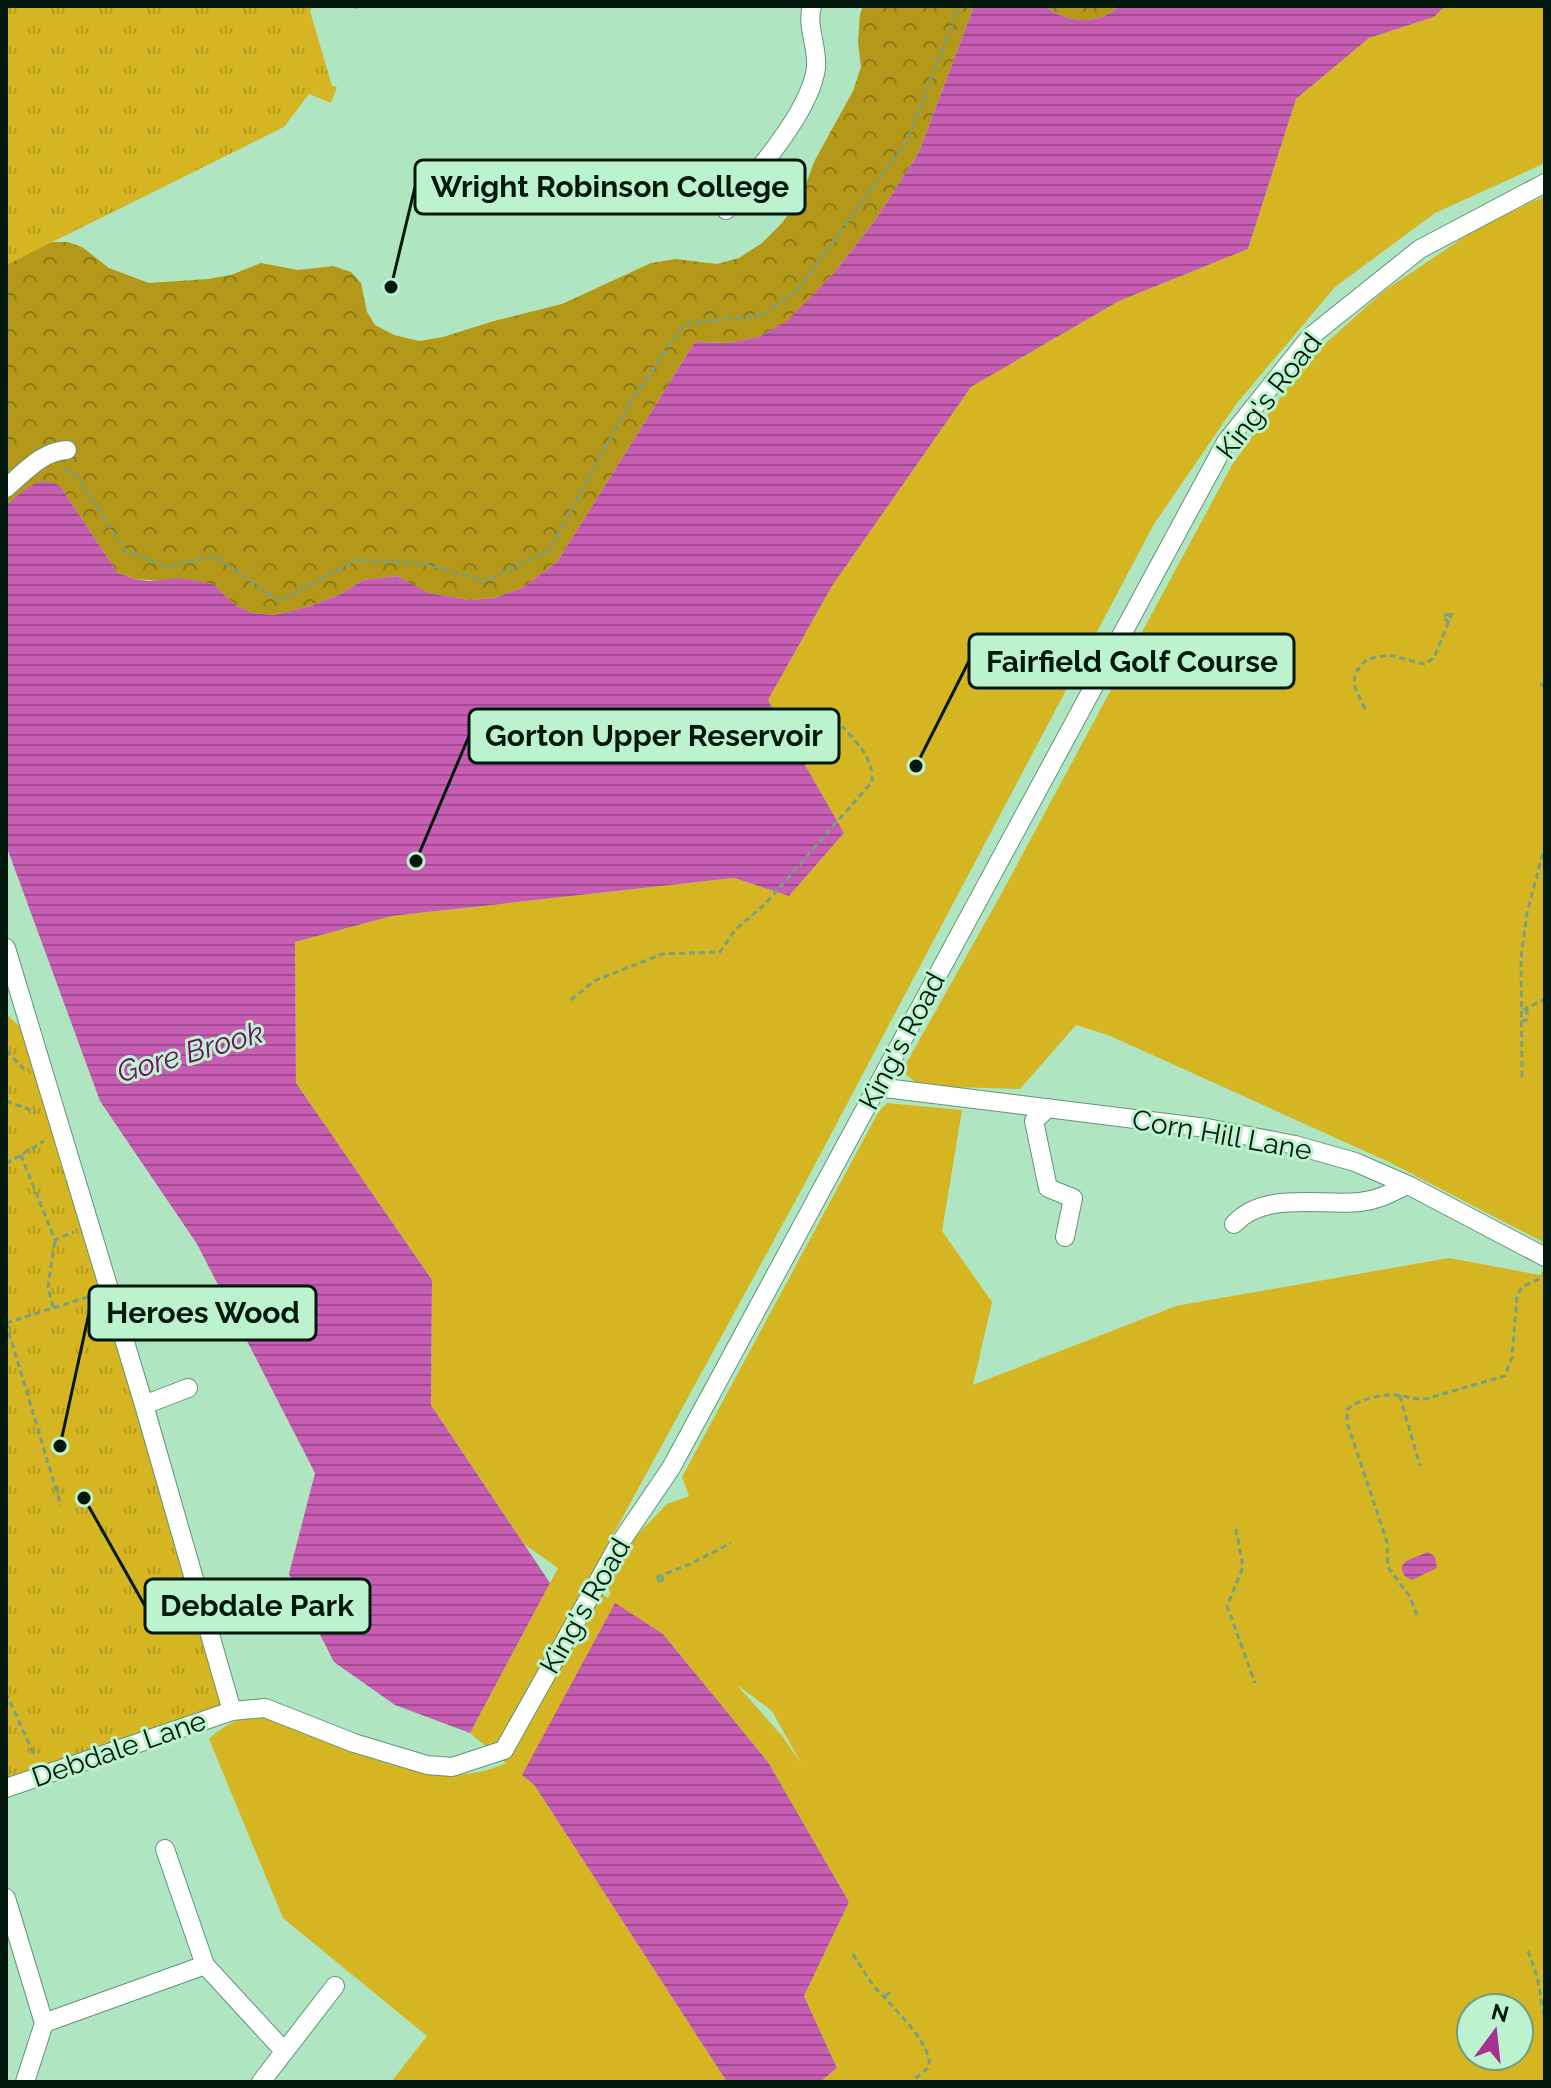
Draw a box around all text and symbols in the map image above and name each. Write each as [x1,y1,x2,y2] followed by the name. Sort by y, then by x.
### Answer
[415,160,805,214] callout: Wright Robinson College
[431,169,789,204] text: Wright Robinson College
[1210,326,1328,466] street label: King's Road
[969,634,1294,688] callout: Fairfield Golf Course
[986,644,1278,679] text: Fairfield Golf Course
[469,709,839,763] callout: Gorton Upper Reservoir
[485,718,823,753] text: Gorton Upper Reservoir
[852,967,952,1115] street label: King's Road
[113,1014,267,1090] water label: Gore Brook
[1130,1103,1314,1167] street label: Corn Hill Lane
[89,1286,316,1340] callout: Heroes Wood
[106,1295,300,1330] text: Heroes Wood
[533,1532,637,1680] street label: King's Road
[145,1579,370,1633] callout: Debdale Park
[160,1588,354,1623] text: Debdale Park
[28,1704,210,1794] street label: Debdale Lane
[1455,1992,1535,2072] north arrow
[1489,1998,1512,2027] text: N

